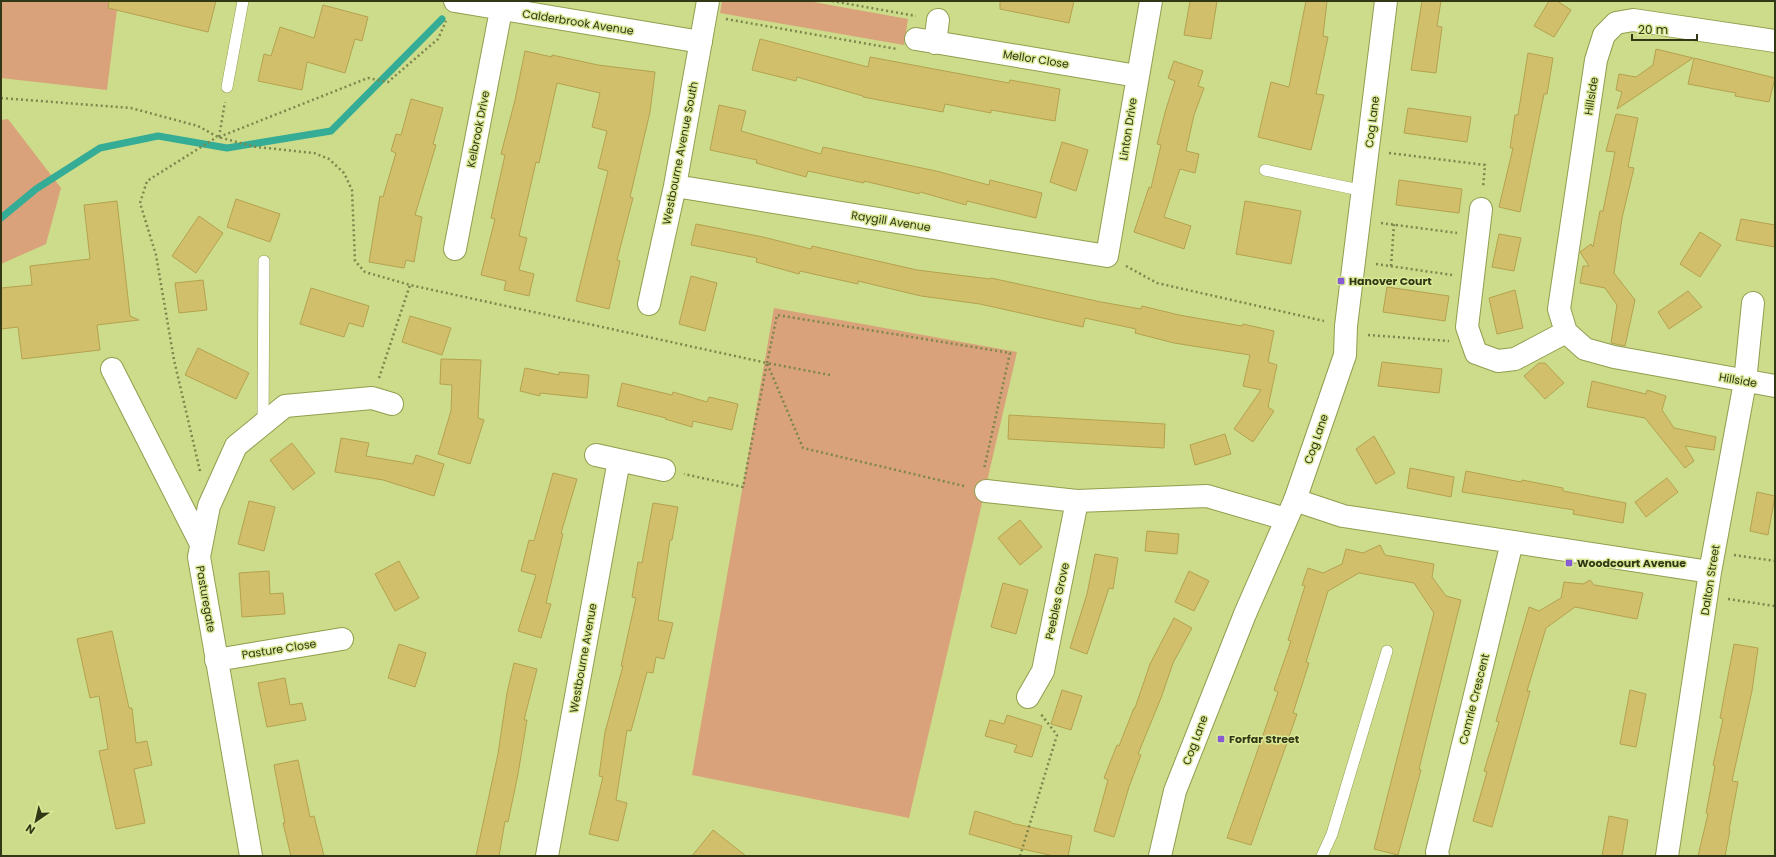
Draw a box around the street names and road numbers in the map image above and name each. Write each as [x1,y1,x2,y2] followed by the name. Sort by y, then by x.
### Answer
[521,5,635,39] street label: Calderbrook Avenue
[1002,46,1070,72] street label: Mellor Close
[1580,76,1602,116] street label: Hillside
[658,80,702,226] street label: Westbourne Avenue South
[463,89,493,169] street label: Kelbrook Drive
[1361,95,1383,149] street label: Cog Lane
[1115,96,1141,161] street label: Linton Drive
[850,207,932,235] street label: Raygill Avenue
[1718,369,1758,391] street label: Hillside
[1300,412,1332,466] street label: Cog Lane
[1697,544,1723,616] street label: Dalton Street
[1041,561,1073,641] street label: Peebles Grove
[192,565,220,634] street label: Pasturegate
[565,602,601,714] street label: Westbourne Avenue
[241,635,318,663] street label: Pasture Close
[1455,652,1493,746] street label: Comrie Crescent
[1178,713,1212,767] street label: Cog Lane

